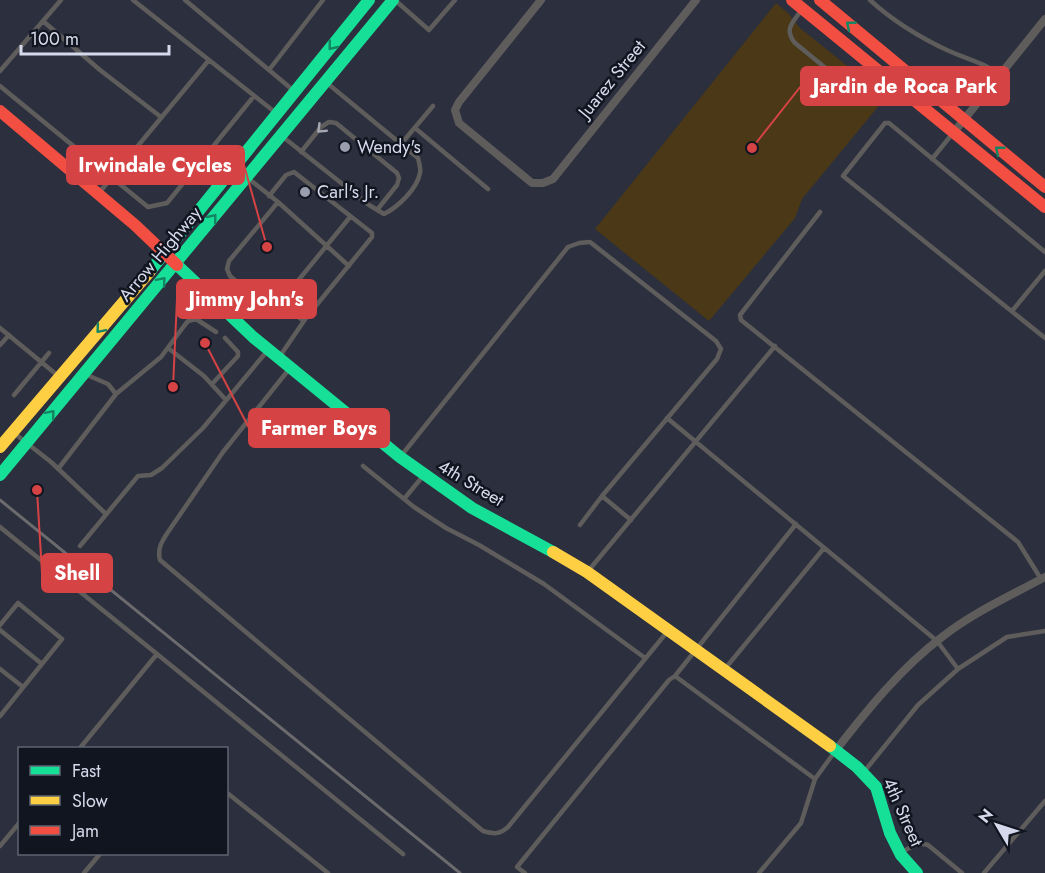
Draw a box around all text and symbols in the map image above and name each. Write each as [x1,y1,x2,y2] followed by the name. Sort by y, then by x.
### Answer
[21,18,170,56] scale bar
[846,21,857,32] one-way arrow
[30,26,79,52] text: 100 m
[571,34,652,125] street label: Juarez Street
[329,39,340,50] one-way arrow
[801,67,1009,105] callout: Jardin de Roca Park
[809,72,998,101] text: Jardin de Roca Park
[317,123,328,133] one-way arrow
[357,134,421,160] place label: Wendy's
[338,140,352,154] marker: Wendy's
[67,146,244,184] callout: Irwindale Cycles
[995,147,1006,158] one-way arrow
[78,151,232,180] text: Irwindale Cycles
[317,179,379,205] place label: Carl's Jr.
[298,185,312,199] marker: Carl's Jr.
[112,201,208,307] street label: Arrow Highway
[206,214,217,225] one-way arrow
[154,277,165,288] one-way arrow
[177,280,316,318] callout: Jimmy John's
[184,285,304,314] text: Jimmy John's
[96,322,107,333] one-way arrow
[249,409,389,447] callout: Farmer Boys
[43,410,54,421] one-way arrow
[261,414,377,443] text: Farmer Boys
[433,453,509,513] street label: 4th Street
[42,554,112,592] callout: Shell
[54,559,100,588] text: Shell
[18,747,228,855] legend
[72,758,101,784] text: Fast
[876,774,930,851] street label: 4th Street
[72,788,109,814] text: Slow
[967,795,1027,855] north arrow
[973,804,999,828] text: N
[70,818,99,844] text: Jam

